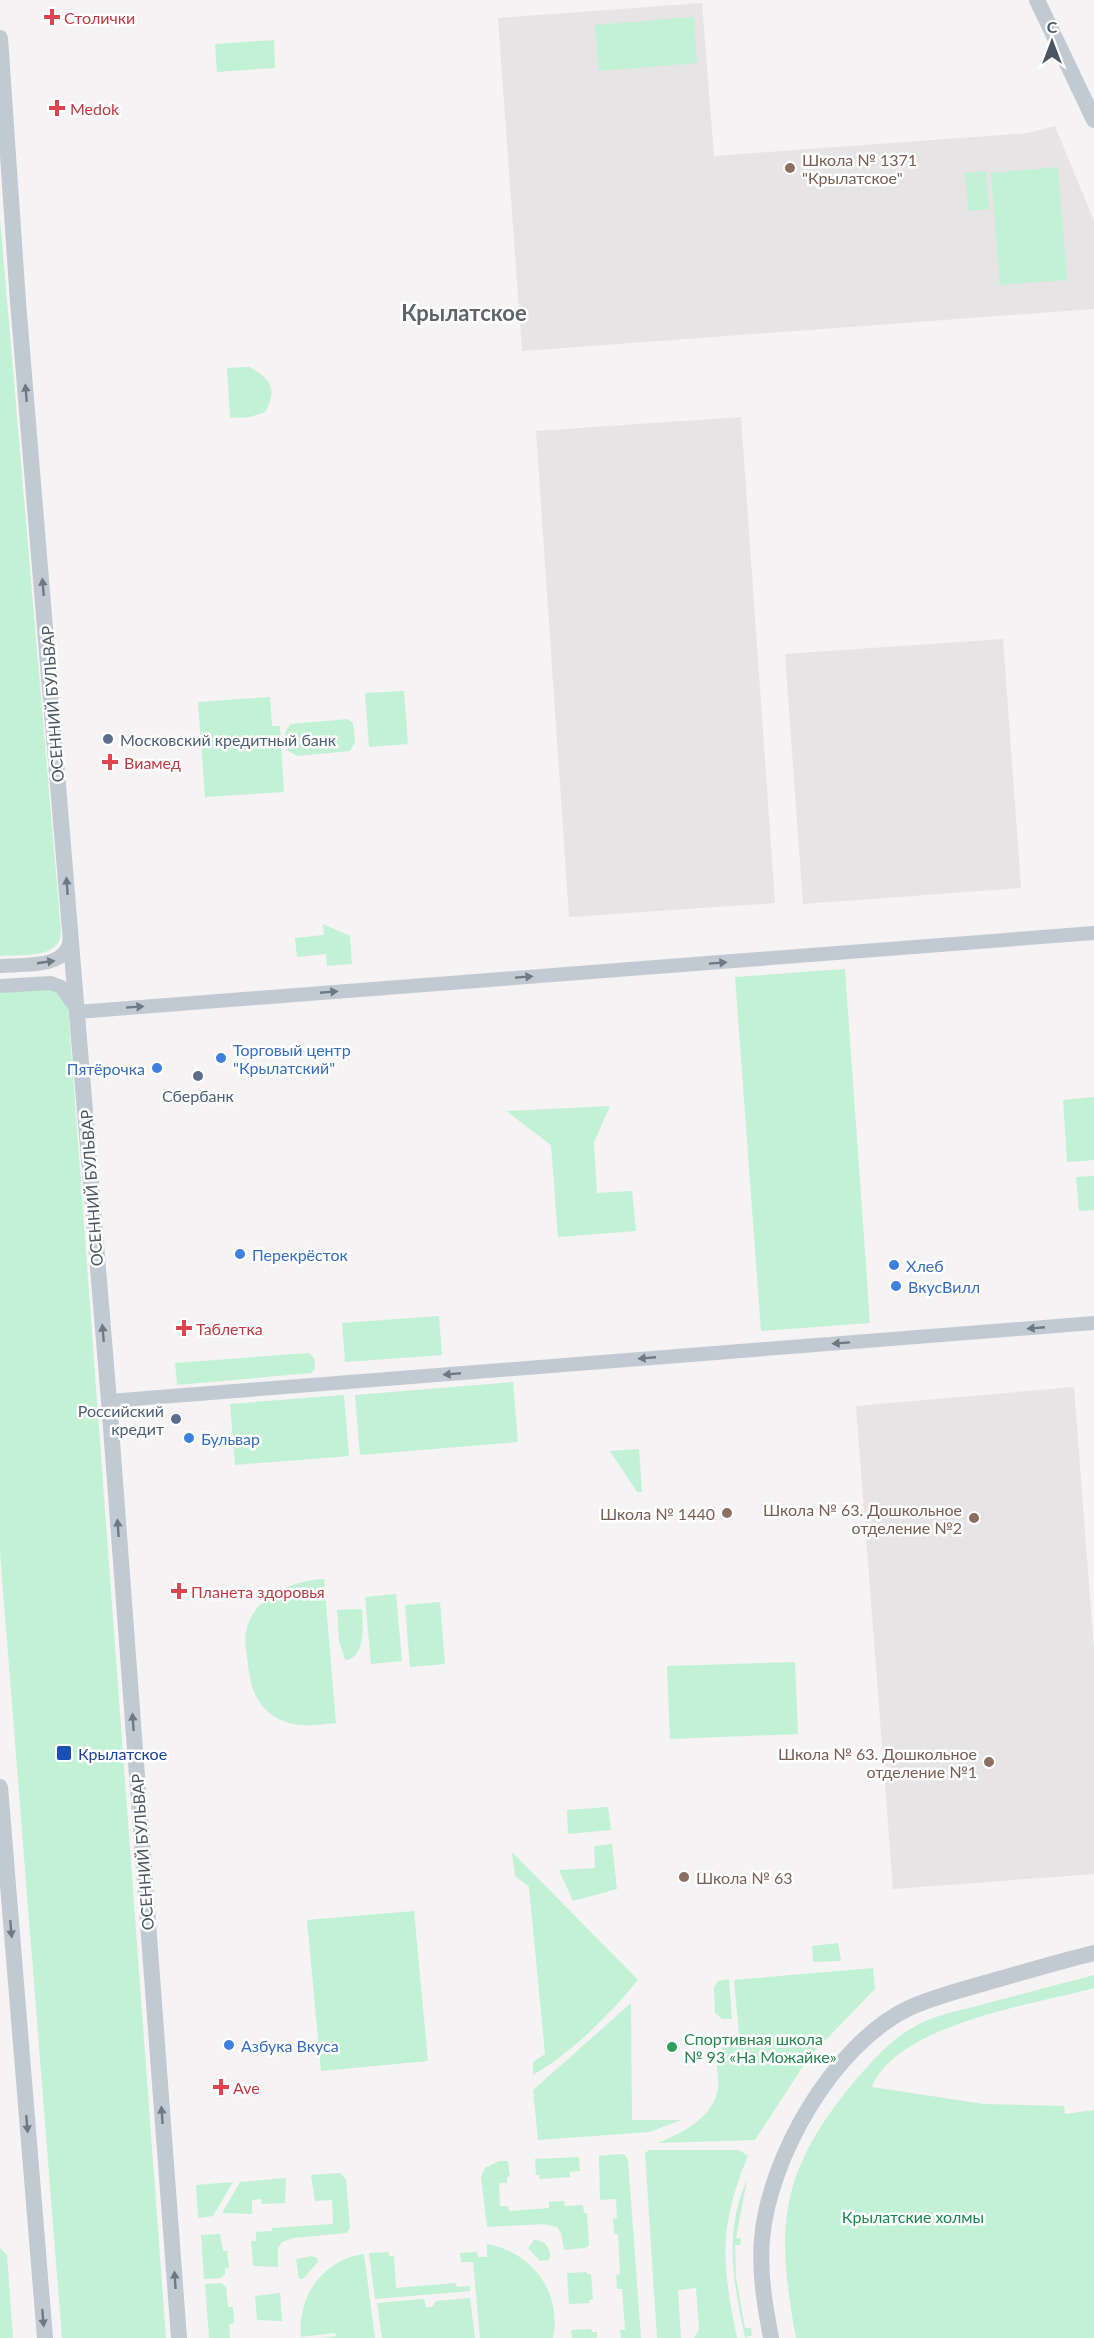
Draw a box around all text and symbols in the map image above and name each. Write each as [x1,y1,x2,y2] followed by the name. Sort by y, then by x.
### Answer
[64,8,135,27] place label: Столички
[45,10,59,24] marker: Столички
[1022,12,1082,72] north arrow
[1047,17,1058,36] text: С
[48,99,66,117] marker: Medok
[70,99,120,118] place label: Medok
[802,150,917,187] place label: Школа № 1371 "Крылатское"
[783,161,797,175] marker: Школа № 1371 "Крылатское"
[401,299,527,326] district label: Крылатское
[21,384,31,403] one-way arrow
[38,578,48,597] one-way arrow
[37,625,67,783] street label: ОСЕННИЙ БУЛЬВАР
[120,730,337,749] place label: Московский кредитный банк
[101,732,115,746] marker: Московский кредитный банк
[101,753,119,771] marker: Виамед
[124,753,181,772] place label: Виамед
[62,877,71,896] one-way arrow
[36,957,55,966] one-way arrow
[709,958,728,967] one-way arrow
[514,973,533,982] one-way arrow
[320,988,339,997] one-way arrow
[126,1003,145,1012] one-way arrow
[233,1040,351,1077] place label: Торговый центр "Крылатский"
[214,1051,228,1065] marker: Торговый центр "Крылатский"
[67,1059,145,1078] place label: Пятёрочка
[150,1061,164,1075] marker: Пятёрочка
[191,1069,205,1083] marker: Сбербанк
[162,1086,235,1105] place label: Сбербанк
[76,1109,106,1267] street label: ОСЕННИЙ БУЛЬВАР
[252,1245,349,1264] place label: Перекрёсток
[233,1247,247,1261] marker: Перекрёсток
[906,1256,944,1275] place label: Хлеб
[887,1258,901,1272] marker: Хлеб
[908,1277,980,1296] place label: ВкусВилл
[889,1279,903,1293] marker: ВкусВилл
[196,1319,263,1338] place label: Таблетка
[177,1321,191,1335] marker: Таблетка
[1026,1323,1045,1332] one-way arrow
[98,1324,108,1343] one-way arrow
[832,1338,851,1348] one-way arrow
[637,1353,656,1363] one-way arrow
[443,1369,462,1378] one-way arrow
[78,1401,164,1438] place label: Российский кредит
[169,1412,183,1426] marker: Российский кредит
[201,1429,260,1448] place label: Бульвар
[182,1431,196,1445] marker: Бульвар
[763,1500,962,1537] place label: Школа № 63. Дошкольное отделение №2
[600,1504,715,1523] place label: Школа № 1440
[720,1506,734,1520] marker: Школа № 1440
[967,1511,981,1525] marker: Школа № 63. Дошкольное отделение №2
[113,1518,123,1537] one-way arrow
[191,1582,325,1601] place label: Планета здоровья
[172,1584,186,1598] marker: Планета здоровья
[128,1713,138,1732] one-way arrow
[55,1744,73,1762] marker: Крылатское
[78,1744,167,1763] place label: Крылатское
[778,1744,977,1781] place label: Школа № 63. Дошкольное отделение №1
[982,1755,996,1769] marker: Школа № 63. Дошкольное отделение №1
[127,1773,157,1931] street label: ОСЕННИЙ БУЛЬВАР
[696,1868,792,1887] place label: Школа № 63
[677,1870,691,1884] marker: Школа № 63
[7,1920,16,1939] one-way arrow
[684,2029,837,2066] place label: Спортивная школа № 93 «На Можайке»
[241,2036,339,2055] place label: Азбука Вкуса
[222,2038,236,2052] marker: Азбука Вкуса
[665,2040,679,2054] marker: Спортивная школа № 93 «На Можайке»
[233,2078,260,2097] place label: Ave
[214,2080,228,2094] marker: Ave
[158,2105,167,2124] one-way arrow
[23,2114,32,2133] one-way arrow
[842,2207,984,2226] park label: Крылатские холмы
[170,2270,180,2289] one-way arrow
[38,2309,48,2328] one-way arrow

